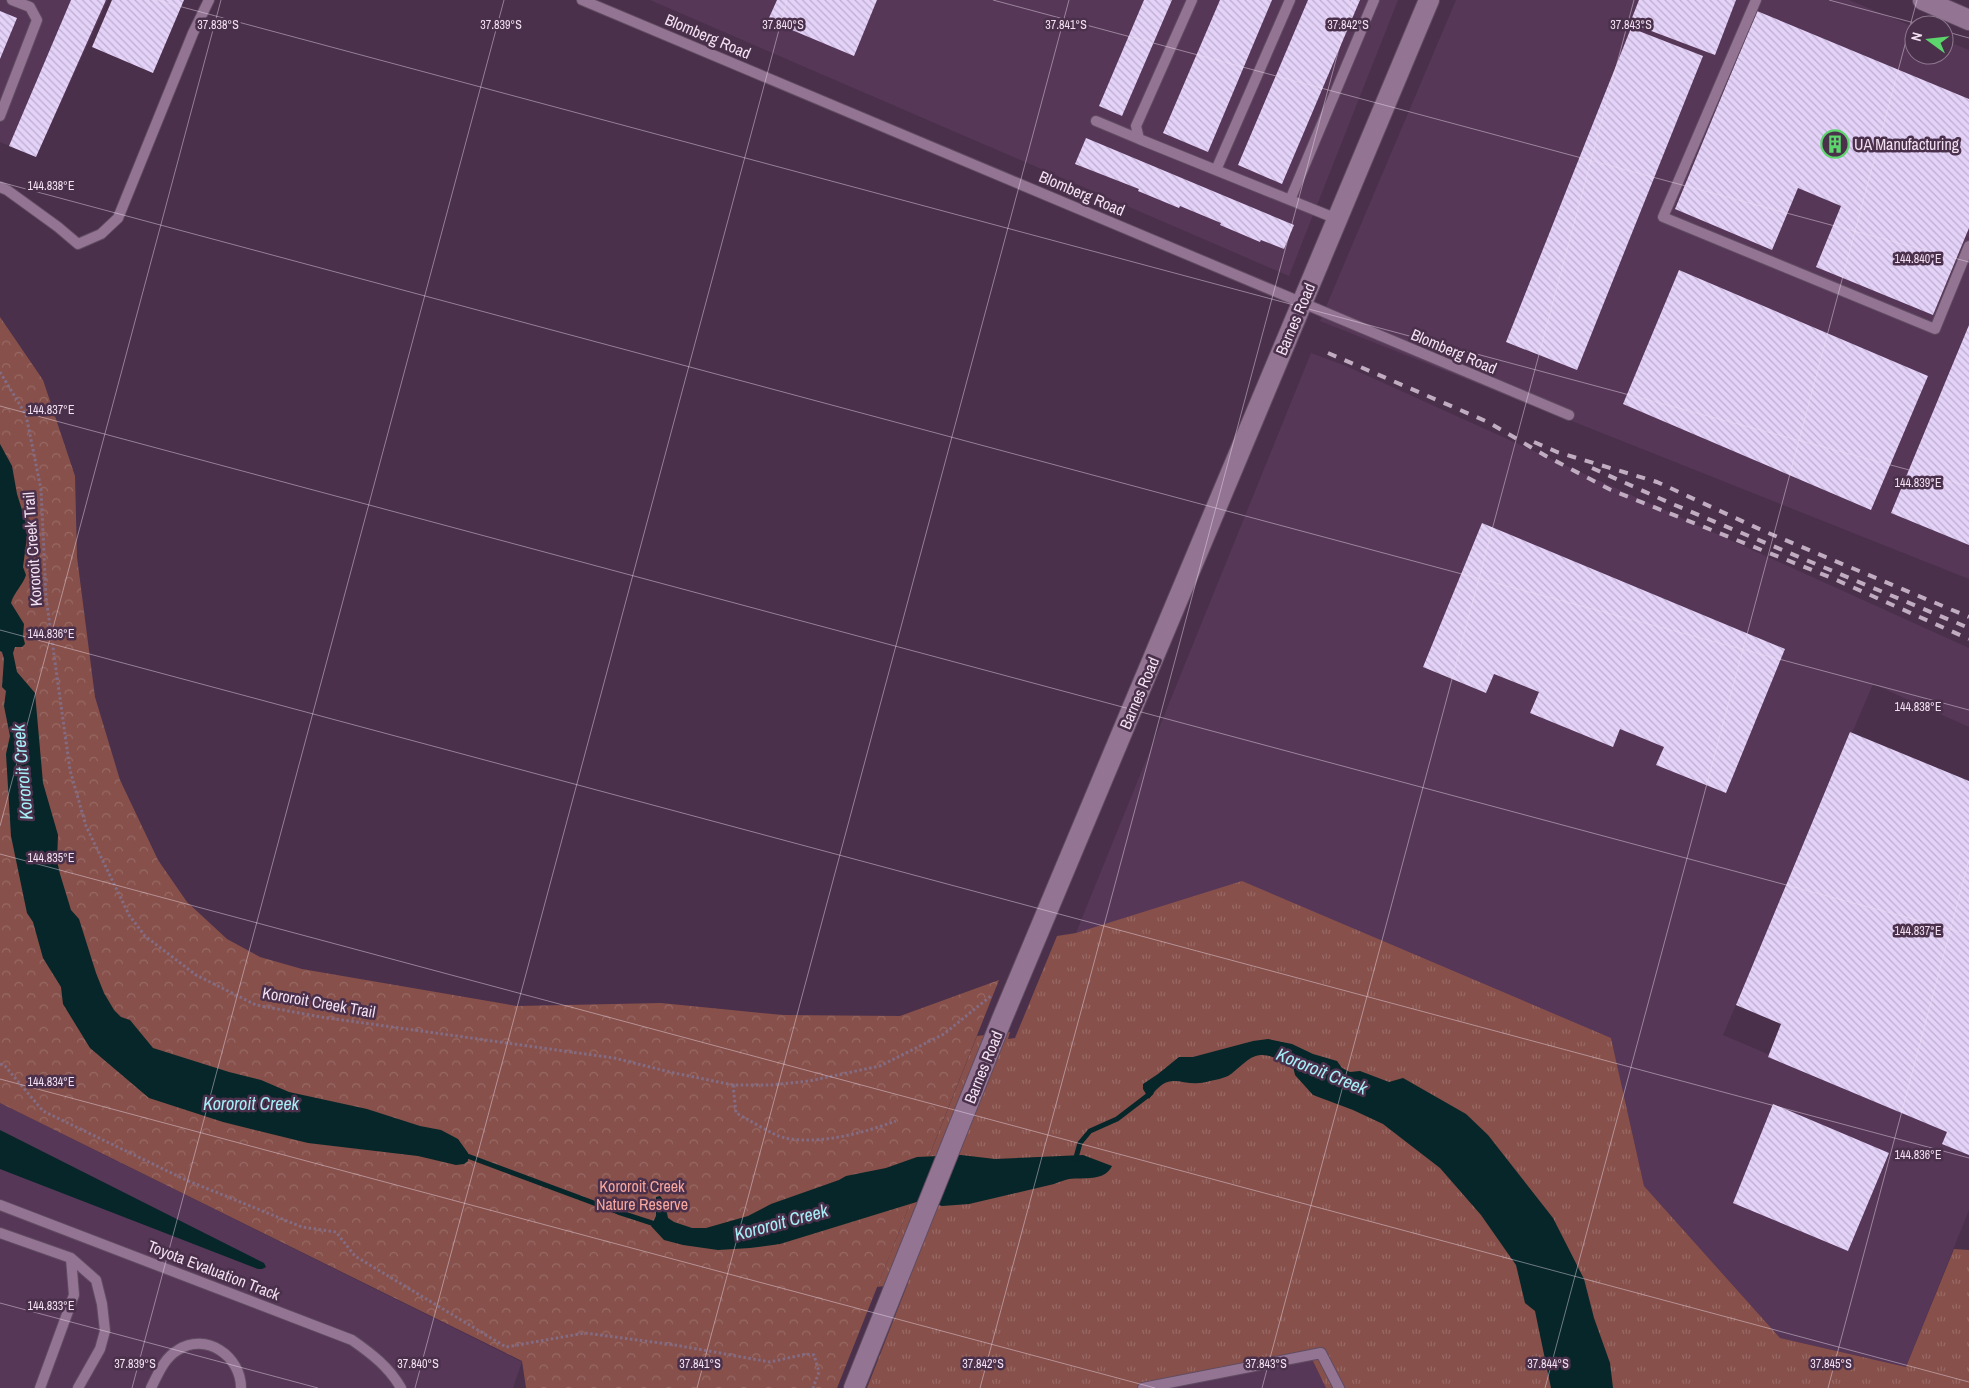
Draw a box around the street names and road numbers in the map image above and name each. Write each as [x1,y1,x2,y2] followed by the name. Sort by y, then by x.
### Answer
[662,8,754,64] street label: Blomberg Road
[1036,165,1128,221] street label: Blomberg Road
[1270,279,1320,359] street label: Barnes Road
[1408,323,1500,379] street label: Blomberg Road
[17,491,47,607] street label: Kororoit Creek Trail
[1114,653,1164,733] street label: Barnes Road
[261,981,377,1023] street label: Kororoit Creek Trail
[958,1027,1008,1107] street label: Barnes Road
[145,1235,284,1306] street label: Toyota Evaluation Track

